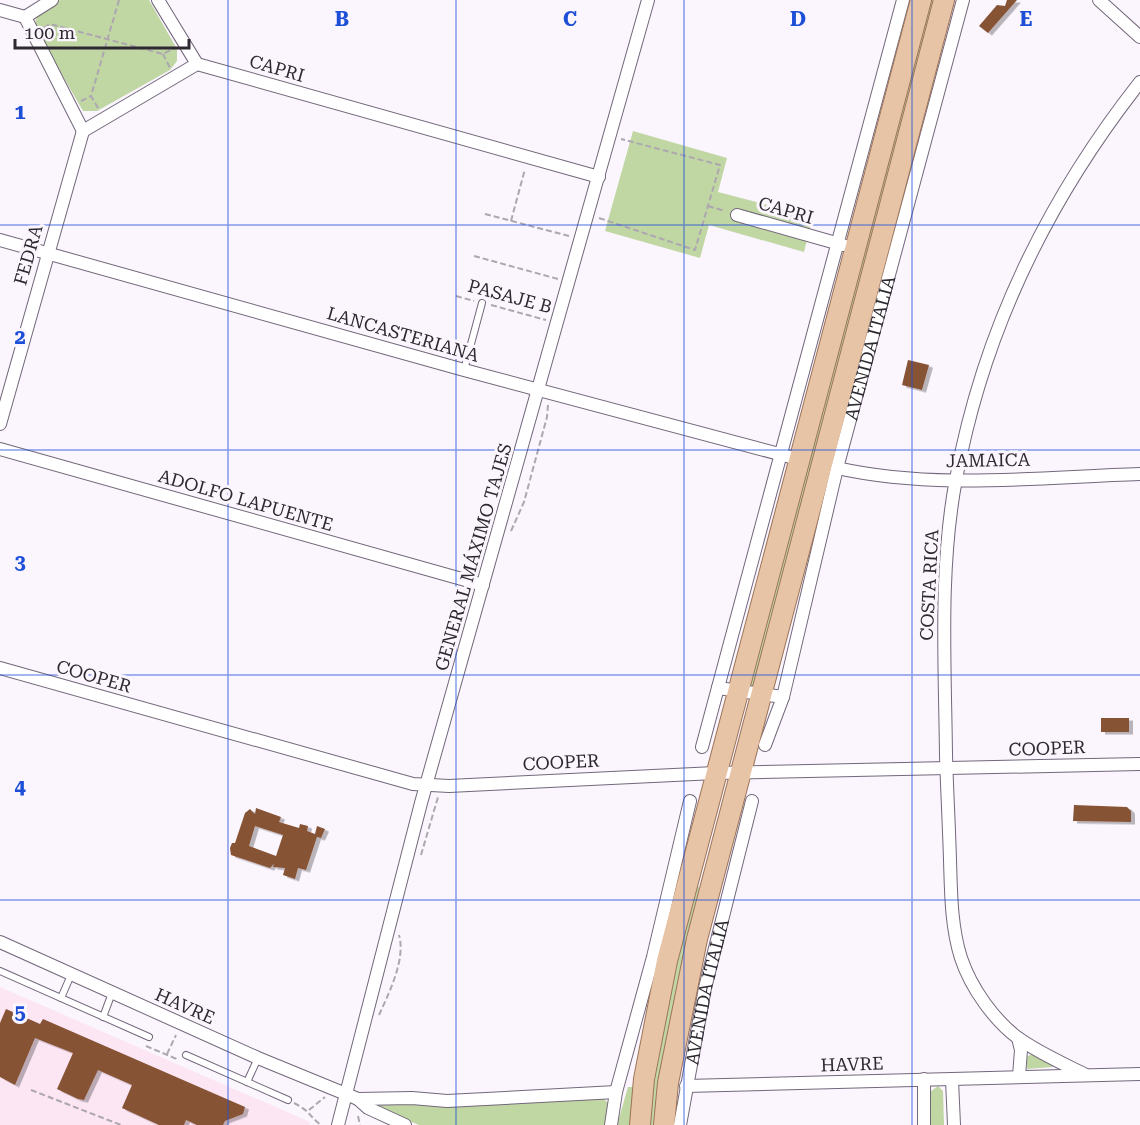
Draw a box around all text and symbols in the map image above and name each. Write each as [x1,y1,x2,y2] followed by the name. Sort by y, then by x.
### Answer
[335,7,349,31] text: B
[563,7,577,31] text: C
[790,7,806,31] text: D
[1020,7,1033,31] text: E
[15,12,189,50] scale bar
[24,22,75,43] text: 100 m
[247,50,307,86] street label: CAPRI
[14,100,26,124] text: 1
[756,192,816,228] street label: CAPRI
[9,222,47,287] street label: FEDRA
[840,273,899,422] street label: AVENIDA ITALIA
[466,275,554,317] street label: PASAJE B
[325,302,482,366] street label: LANCASTERIANA
[14,325,26,349] text: 2
[430,441,516,673] street label: GENERAL MÁXIMO TAJES
[946,449,1031,471] street label: JAMAICA
[156,465,336,535] street label: ADOLFO LAPUENTE
[916,528,942,641] street label: COSTA RICA
[14,550,26,574] text: 3
[54,655,134,697] street label: COOPER
[1008,736,1086,760] street label: COOPER
[522,749,600,775] street label: COOPER
[14,775,26,799] text: 4
[681,916,733,1066] street label: AVENIDA ITALIA
[152,984,218,1028] street label: HAVRE
[14,1000,26,1024] text: 5
[820,1052,884,1076] street label: HAVRE

